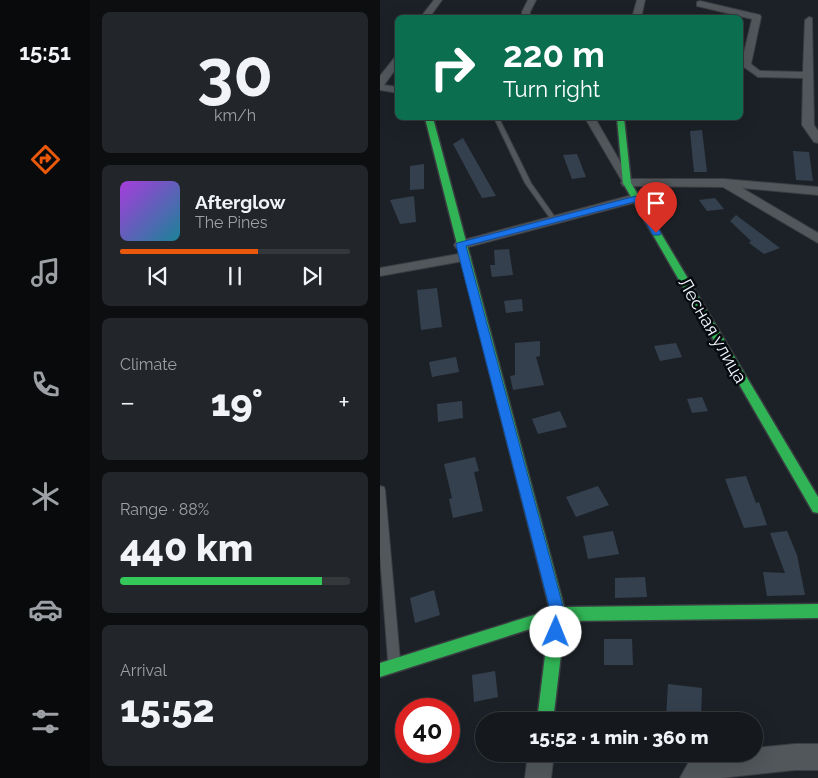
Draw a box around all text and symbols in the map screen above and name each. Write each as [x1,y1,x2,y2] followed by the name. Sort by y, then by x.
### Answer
[503,34,605,75] text: 220 m
[197,35,273,111] text: 30
[420,35,485,100] icon: right
[19,39,71,65] text: 15:51
[503,76,600,102] text: Turn right
[214,106,256,125] text: km/h
[28,142,63,177] icon: directions
[635,182,677,233] pin
[642,189,670,217] icon: arrive
[195,191,285,213] text: Afterglow
[195,213,267,232] text: The Pines
[28,255,63,290] icon: music
[144,262,172,290] icon: previous
[221,262,249,290] icon: pause
[298,262,326,290] icon: next
[674,274,752,386] street label: Лесная улица
[120,355,177,374] text: Climate
[28,367,63,402] icon: phone
[211,380,263,425] text: 19°
[120,386,135,419] text: −
[338,386,350,419] text: +
[28,479,63,514] icon: climate
[120,500,209,519] text: Range · 88%
[120,525,253,570] text: 440 km
[28,592,63,627] icon: car
[529,605,581,657] position arrow
[120,661,167,680] text: Arrival
[120,686,215,731] text: 15:52
[395,698,460,763] speed limit sign: 40
[28,704,63,739] icon: filters
[529,726,709,748] text: 15:52 · 1 min · 360 m

